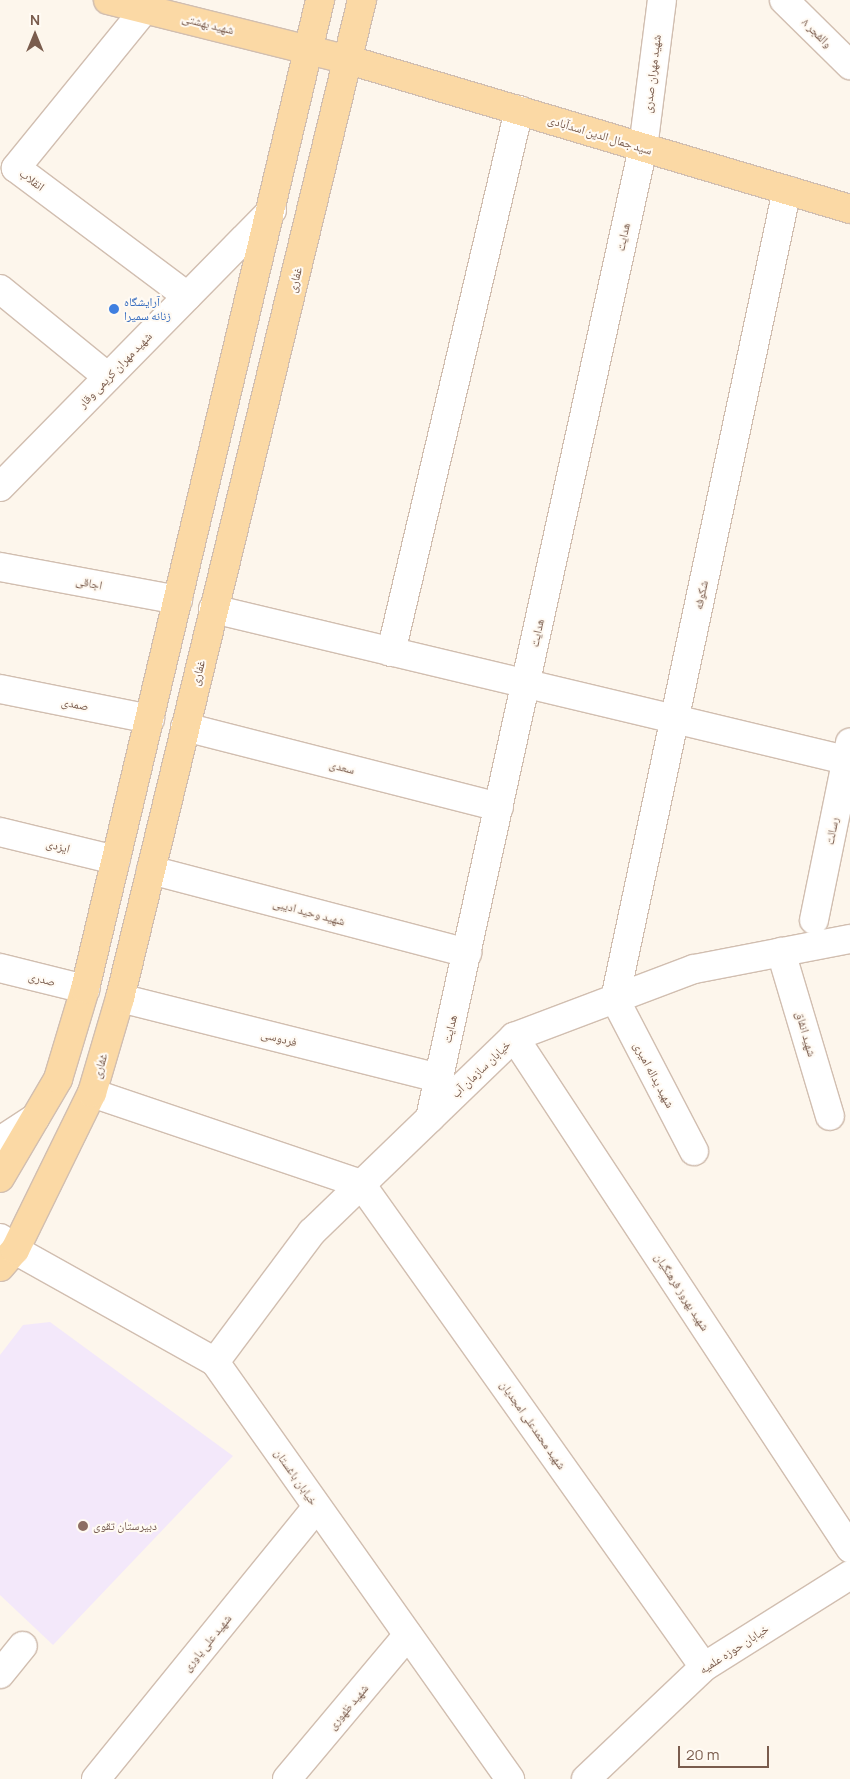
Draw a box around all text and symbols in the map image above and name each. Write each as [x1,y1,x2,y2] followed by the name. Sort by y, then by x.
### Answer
[10,10,60,60] north arrow
[30,10,40,29] text: N
[180,11,236,37] street label: شهید بهشتی
[799,15,835,51] street label: والفجر ۸
[640,34,664,114] street label: شهید مهران صدری
[546,112,654,158] street label: سید جمال الدین اسدآبادی
[17,166,47,194] street label: انقلاب
[613,222,633,252] street label: هدایت
[285,266,305,294] street label: غفاری
[124,295,171,323] place label: آرایشگاه زنانه سمیرا
[108,303,120,315] marker: آرایشگاه زنانه سمیرا
[75,329,155,411] street label: شهید مهران کریمی وقار
[74,573,104,593] street label: اجاقی
[691,579,711,611] street label: شکوفه
[527,618,547,648] street label: هدایت
[188,659,208,687] street label: غفاری
[60,694,90,714] street label: صمدی
[328,757,356,777] street label: سعدی
[822,816,842,846] street label: رسالت
[45,836,71,856] street label: ایزدی
[271,895,347,929] street label: شهید وحید ادیبی
[27,969,57,989] street label: صدری
[793,1010,819,1058] street label: شهید انفاق
[440,1013,460,1045] street label: هدایت
[259,1027,299,1049] street label: فردوسی
[449,1037,513,1101] street label: خیابان سازمان آب
[631,1039,677,1111] street label: شهید یداله امیری
[90,1052,110,1080] street label: غفاری
[652,1250,712,1334] street label: شهید بهروز فرهنگیان
[497,1378,569,1472] street label: شهید محمدعلی امجدیان
[271,1446,321,1508] street label: خیابان باغستان
[93,1519,157,1533] place label: دبیرستان تقوی
[77,1520,89,1532] marker: دبیرستان تقوی
[180,1612,234,1674] street label: شهید علی یاوری
[697,1621,771,1677] street label: خیابان حوزه علمیه
[325,1681,371,1733] street label: شهید ظهوری
[680,1736,771,1768] scale bar
[686,1744,719,1765] text: 20 m

